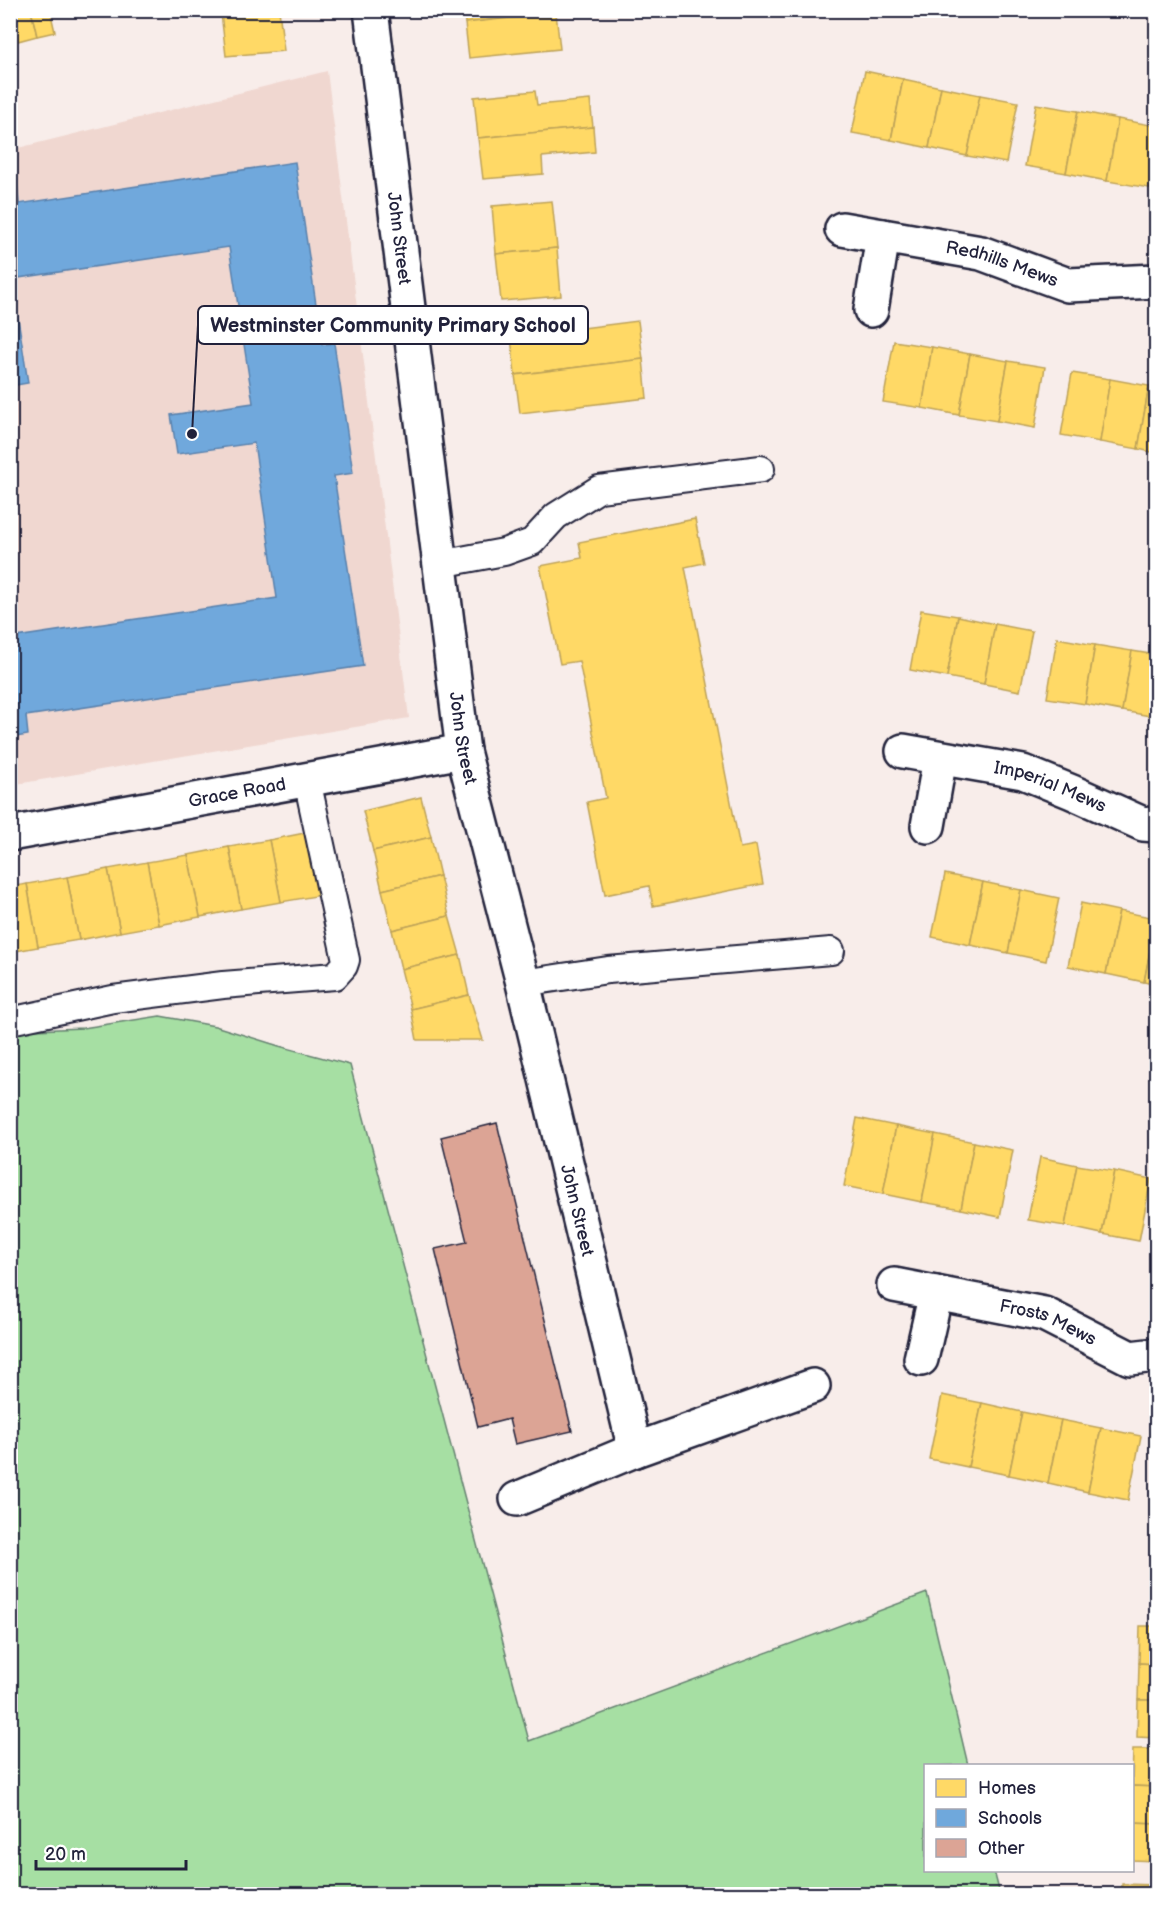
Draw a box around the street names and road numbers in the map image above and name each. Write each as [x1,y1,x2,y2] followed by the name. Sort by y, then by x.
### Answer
[383,191,416,286] street label: John Street
[944,237,1061,291] street label: Redhills Mews
[445,691,482,787] street label: John Street
[992,757,1110,817] street label: Imperial Mews
[187,773,288,812] street label: Grace Road
[556,1162,599,1259] street label: John Street
[998,1295,1100,1350] street label: Frosts Mews

